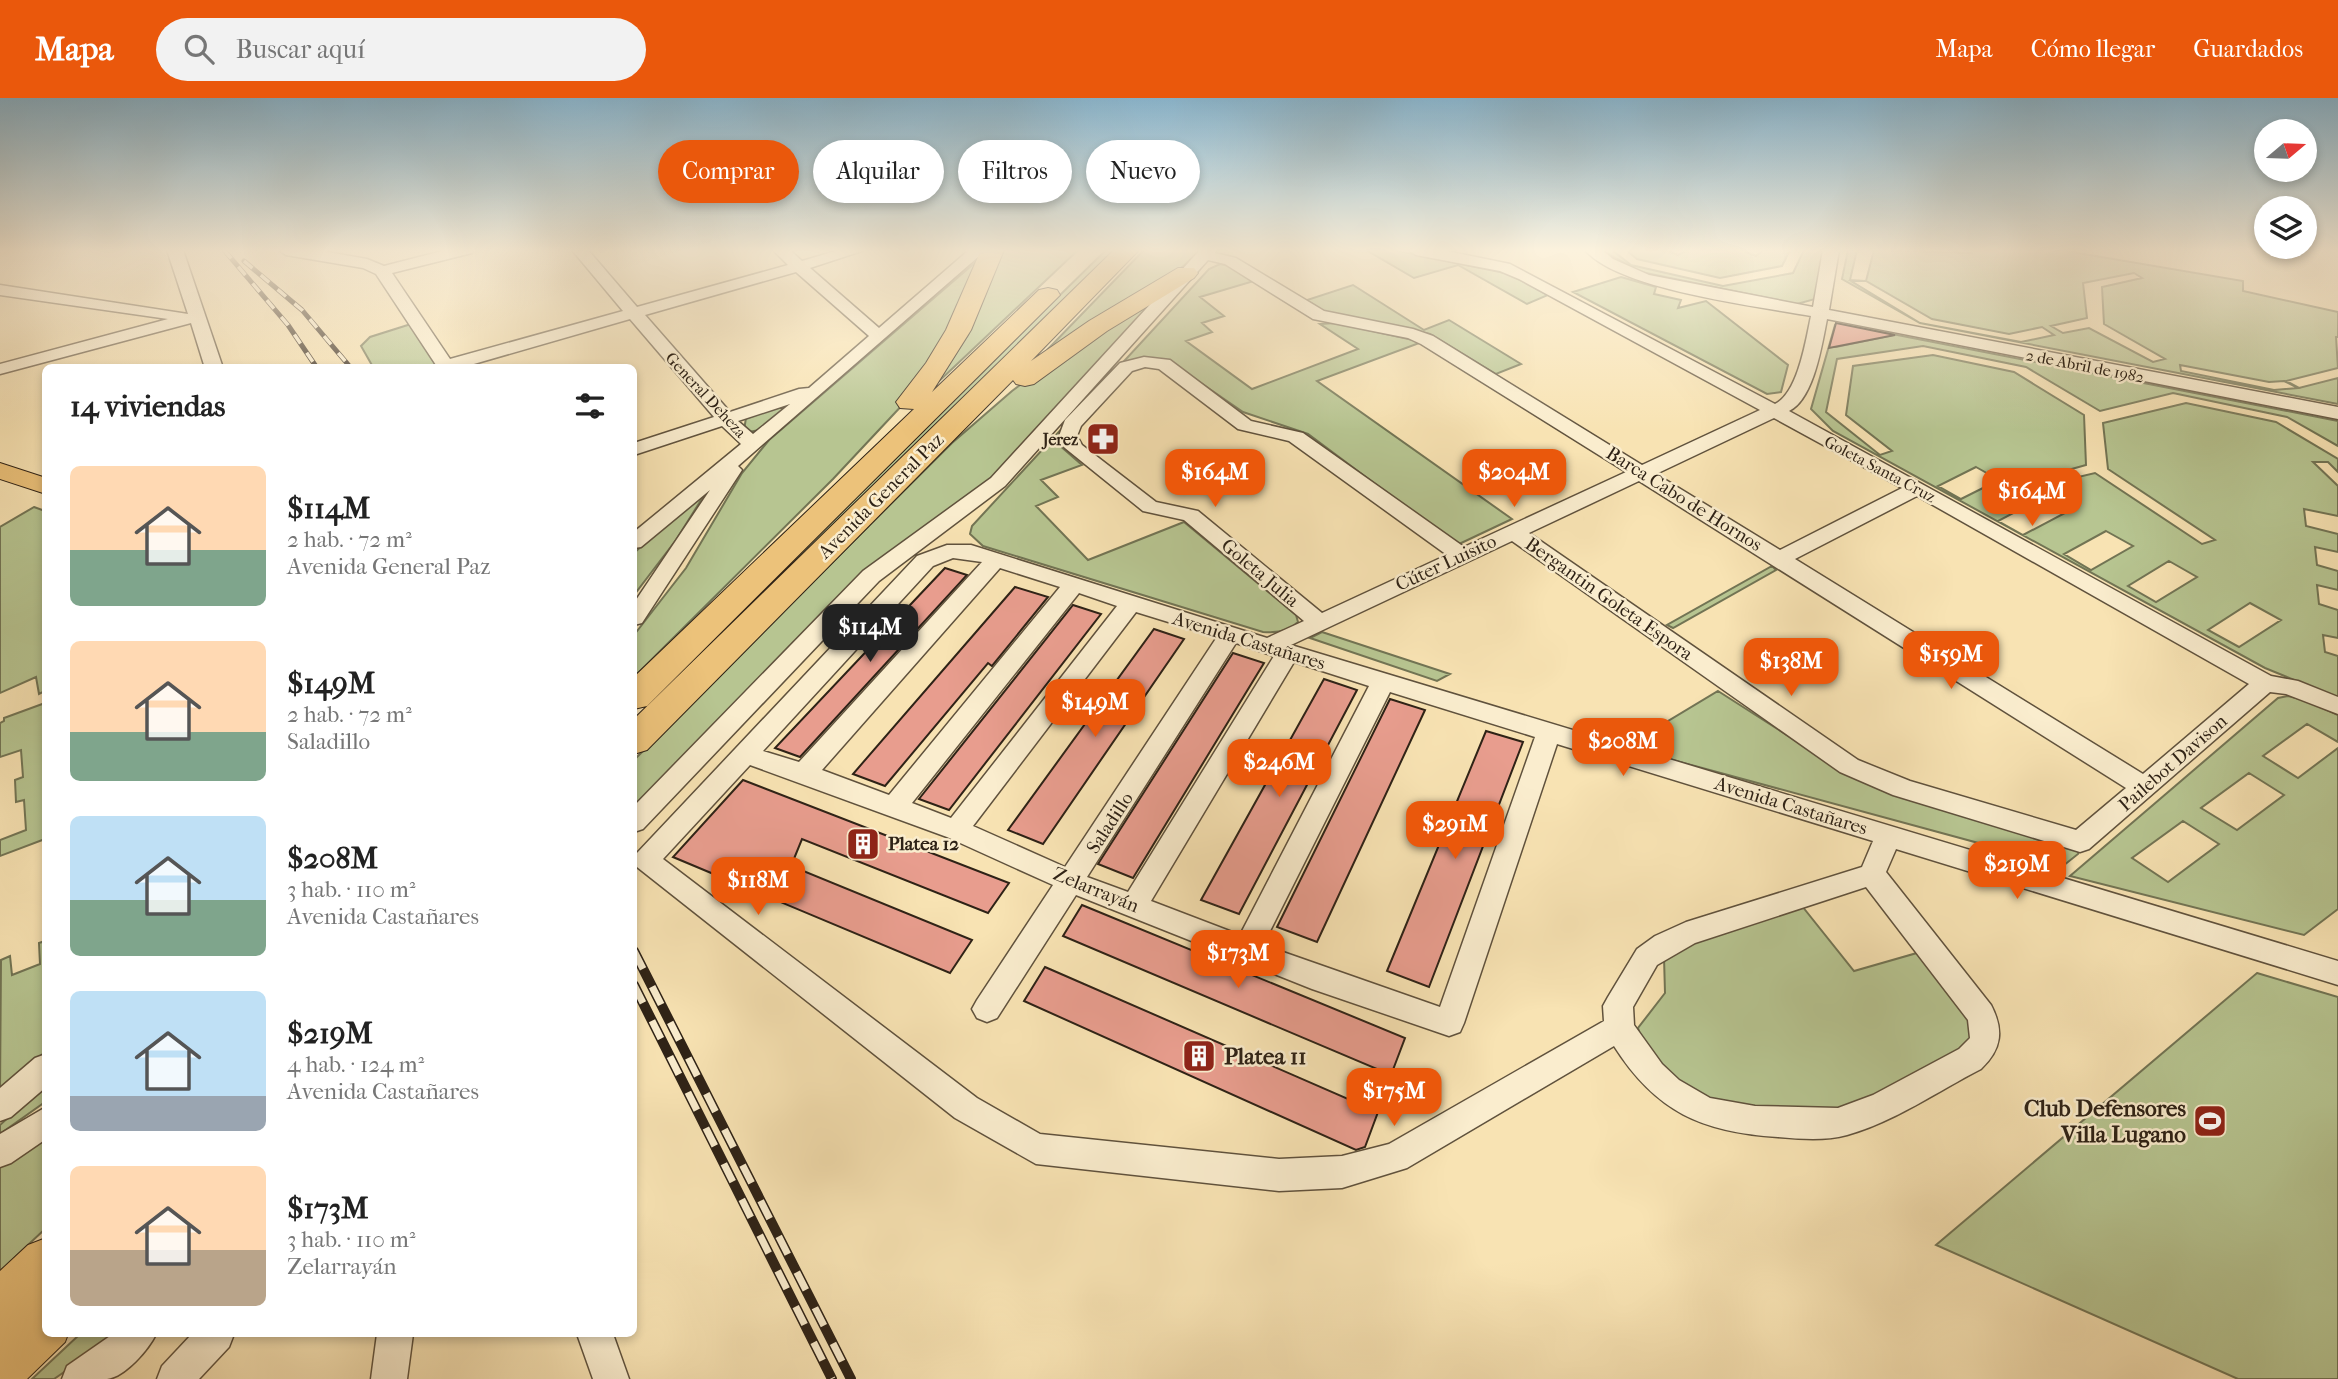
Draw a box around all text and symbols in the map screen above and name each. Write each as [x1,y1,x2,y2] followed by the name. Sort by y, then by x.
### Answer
[156,18,646,81] search box
[35,30,114,69] text: Mapa
[180,30,218,68] icon: search
[236,34,365,65] text: Buscar aquí
[1935,35,1993,63] text: Mapa
[2031,35,2155,63] text: Cómo llegar
[2193,35,2303,63] text: Guardados
[2254,119,2317,182] north arrow
[2254,119,2317,259] map controls
[658,140,799,203] chip: Comprar
[813,140,944,203] chip: Alquilar
[958,140,1072,203] chip: Filtros
[1086,140,1200,203] chip: Nuevo
[2254,196,2317,259] button: layers
[2024,345,2146,387] street label: 2 de Abril de 1982
[662,348,751,442] street label: General Deheza
[571,387,609,425] icon: filters
[70,389,225,424] text: 14 viviendas
[1084,420,1122,458] pharmacy icon: Jerez
[813,429,948,564] street label: Avenida General Paz
[1041,430,1079,450] place label: Jerez
[1821,432,1939,506] street label: Goleta Santa Cruz
[1602,442,1766,556] street label: Barca Cabo de Hornos
[1166,450,1264,509] pin: $164M
[1465,450,1563,509] pin: $204M
[1181,458,1249,485] text: $164M
[1478,458,1550,485] text: $204M
[1983,468,2081,528] pin: $164M
[1998,477,2066,504] text: $164M
[287,491,370,526] text: $114M
[126,494,210,578] icon: home
[287,526,412,553] text: 2 hab. · 72 m²
[1392,530,1500,596] street label: Cúter Luisito
[1521,533,1697,665] street label: Bergantin Goleta Espora
[1217,534,1303,612] street label: Goleta Julia
[287,553,490,580] text: Avenida General Paz
[821,604,919,664] pin: $114M
[1169,607,1328,675] street label: Avenida Castañares
[838,613,902,640] text: $114M
[1902,632,2000,691] pin: $159M
[1742,638,1840,698] pin: $138M
[1919,640,1983,667] text: $159M
[1760,647,1822,674] text: $138M
[287,666,375,701] text: $149M
[126,669,210,753] icon: home
[1046,680,1144,739] pin: $149M
[1061,688,1129,715] text: $149M
[287,701,412,728] text: 2 hab. · 72 m²
[2114,710,2232,816] street label: Pailebot Davison
[1574,718,1672,778] pin: $208M
[1588,727,1658,754] text: $208M
[287,728,370,755] text: Saladillo
[1230,740,1328,799] pin: $246M
[1243,748,1315,775] text: $246M
[1711,772,1870,840] street label: Avenida Castañares
[1082,788,1138,858] street label: Saladillo
[1406,802,1504,861] pin: $291M
[1422,810,1488,837] text: $291M
[844,825,882,863] building icon: Platea 12
[888,833,959,855] place label: Platea 12
[287,841,378,876] text: $208M
[1968,842,2066,901] pin: $219M
[126,844,210,928] icon: home
[1984,850,2050,877] text: $219M
[709,858,807,917] pin: $118M
[1050,863,1142,917] street label: Zelarrayán
[727,866,789,893] text: $118M
[287,876,415,903] text: 3 hab. · 110 m²
[287,903,479,930] text: Avenida Castañares
[1189,930,1287,990] pin: $173M
[1207,939,1269,966] text: $173M
[287,1016,373,1051] text: $219M
[126,1019,210,1103] icon: home
[1180,1037,1218,1075] building icon: Platea 11
[1224,1043,1306,1070] place label: Platea 11
[287,1051,424,1078] text: 4 hab. · 124 m²
[1345,1068,1443,1128] pin: $175M
[1363,1077,1425,1104] text: $175M
[287,1078,479,1105] text: Avenida Castañares
[2024,1095,2186,1148] place label: Club Defensores Villa Lugano
[2191,1102,2229,1140] sports icon: Club Defensores Villa Lugano
[287,1191,368,1226] text: $173M
[126,1194,210,1278] icon: home
[287,1226,415,1253] text: 3 hab. · 110 m²
[287,1253,397,1280] text: Zelarrayán

